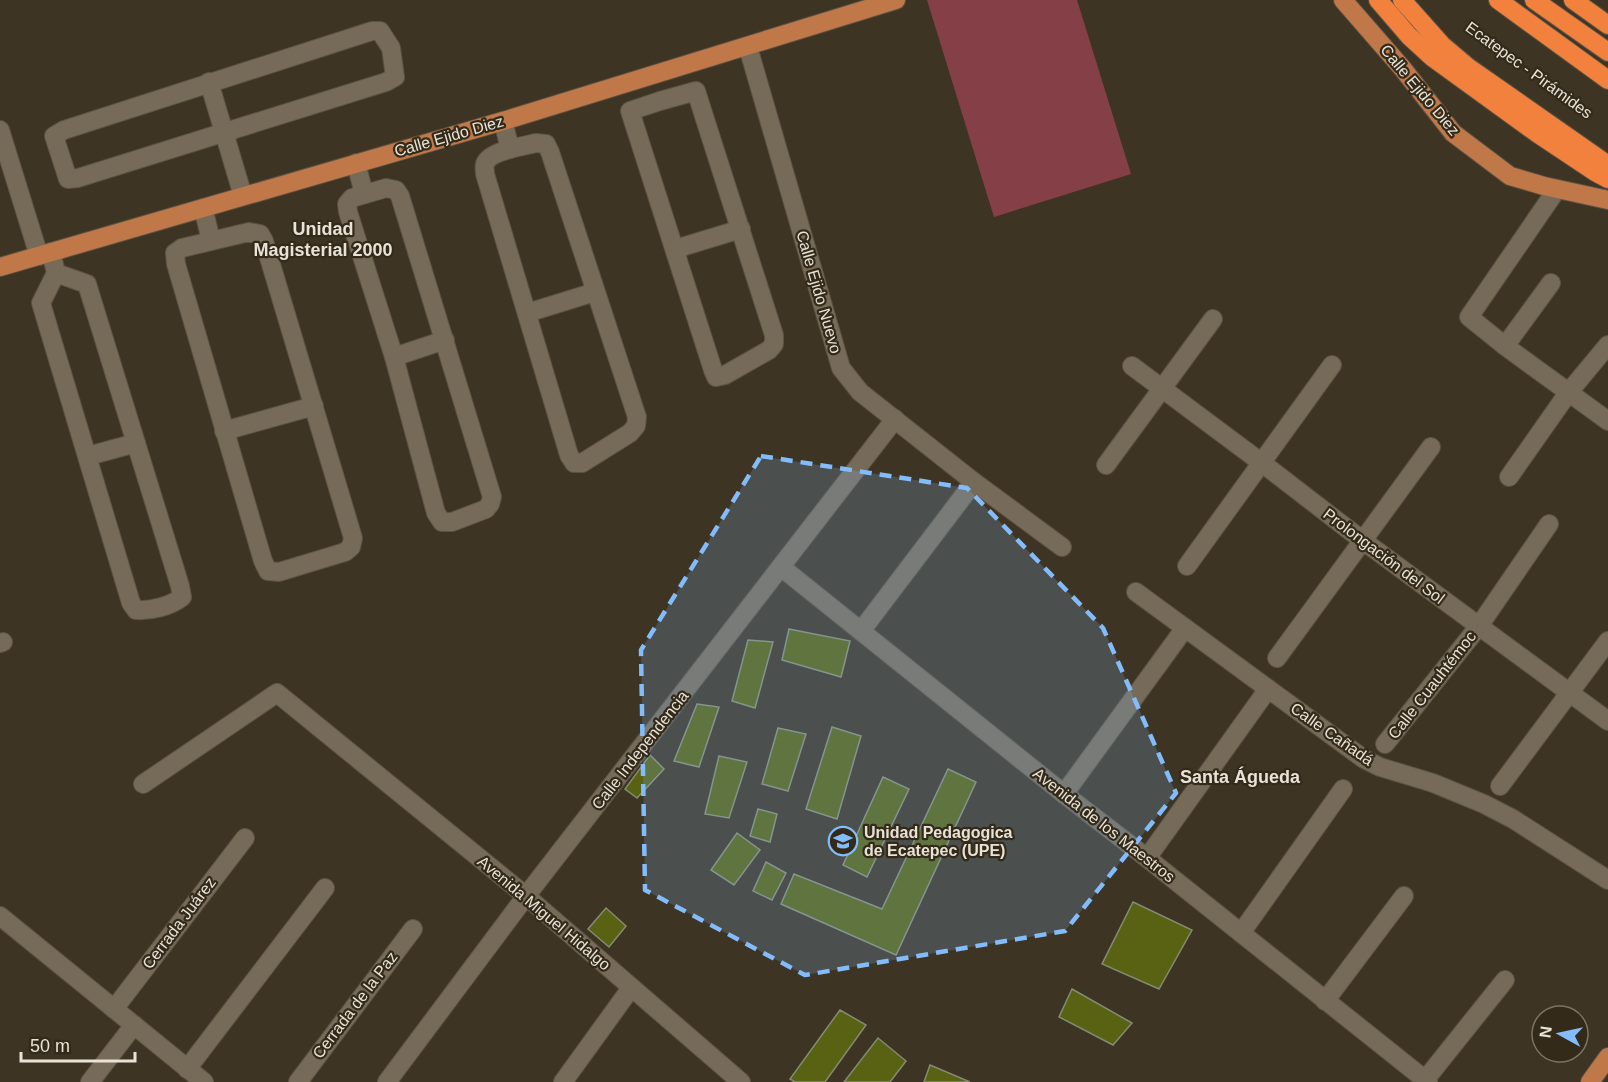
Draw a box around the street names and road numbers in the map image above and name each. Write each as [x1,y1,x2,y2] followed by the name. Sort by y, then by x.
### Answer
[1462,18,1596,122] street label: Ecatepec - Pirámides
[1377,41,1463,139] street label: Calle Ejido Diez
[392,112,506,160] street label: Calle Ejido Diez
[793,229,845,356] street label: Calle Ejido Nuevo
[1320,505,1448,607] street label: Prolongación del Sol
[1385,628,1479,742] street label: Calle Cuauhtémoc
[588,687,692,813] street label: Calle Independencia
[1287,699,1377,769] street label: Calle Cañadá
[1030,764,1178,886] street label: Avenida de los Maestros
[474,853,614,974] street label: Avenida Miguel Hidalgo
[139,874,219,972] street label: Cerrada Juárez
[309,948,401,1062] street label: Cerrada de la Paz

